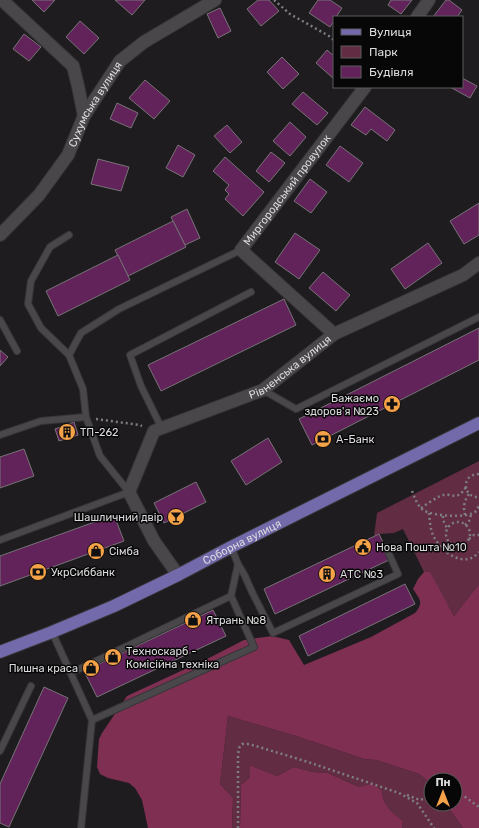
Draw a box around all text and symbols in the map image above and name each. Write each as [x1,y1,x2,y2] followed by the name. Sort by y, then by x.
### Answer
[333,16,463,88] legend
[369,25,411,39] text: Вулиця
[369,45,398,59] text: Парк
[66,59,125,149] street label: Сухумська вулиця
[369,65,414,79] text: Будівля
[240,132,333,248] street label: Миргородський провулок
[247,332,334,401] street label: Рівненська вулиця
[305,392,379,418] place label: Бажаємо здоров'я №23
[382,394,402,414] pharmacy icon: Бажаємо здоров'я №23
[57,422,77,442] building icon: ТП-262
[80,426,119,439] place label: ТП-262
[313,429,333,449] bank icon: А-Банк
[336,433,374,446] place label: А-Банк
[166,507,186,527] bar icon: Шашличний двір
[74,511,163,524] place label: Шашличний двір
[200,517,283,567] street label: Соборна вулиця
[353,537,373,557] public building icon: Нова Пошта №10
[86,541,106,561] shop icon: Сімба
[376,541,467,554] place label: Нова Пошта №10
[109,545,139,558] place label: Сімба
[28,562,48,582] bank icon: УкрСиббанк
[317,564,337,584] building icon: АТС №3
[51,566,115,579] place label: УкрСиббанк
[340,568,383,581] place label: АТС №3
[183,610,203,630] shop icon: Ятрань №8
[206,614,266,627] place label: Ятрань №8
[126,645,219,671] place label: Техноскарб - Комісійна техніка
[103,647,123,667] shop icon: Техноскарб - Комісійна техніка
[81,658,101,678] shop icon: Пишна краса
[9,662,78,675] place label: Пишна краса
[423,772,463,812] north arrow
[435,776,451,789] text: Пн

